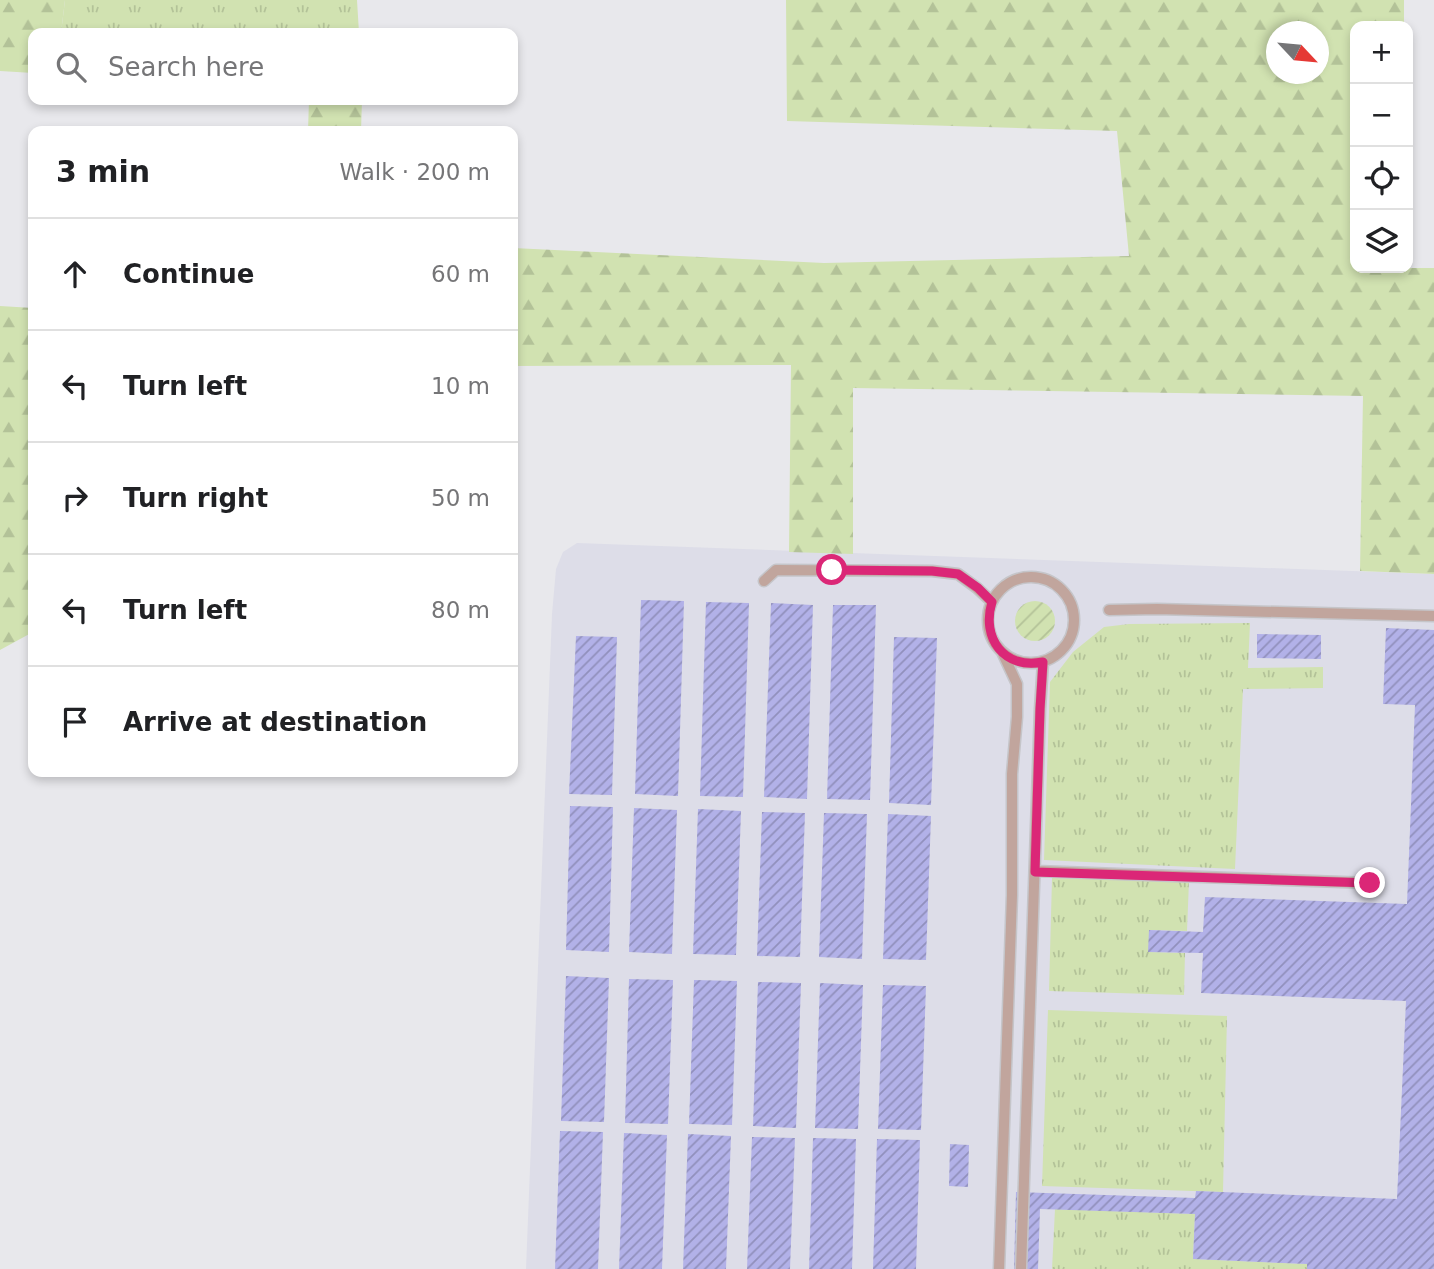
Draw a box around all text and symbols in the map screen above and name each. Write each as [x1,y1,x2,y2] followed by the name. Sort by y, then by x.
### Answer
[1266,21,1329,84] north arrow
[1350,21,1413,273] map controls
[1350,21,1413,84] button: +
[28,28,518,105] search box
[52,48,90,86] icon: search
[108,52,264,82] text: Search here
[1350,84,1413,147] button: −
[1350,147,1413,210] button: locate
[56,154,150,189] text: 3 min
[339,159,490,185] text: Walk · 200 m
[1350,210,1413,273] button: layers
[56,255,94,293] icon: ahead
[123,259,254,289] text: Continue
[431,261,490,287] text: 60 m
[56,367,94,405] icon: left
[123,371,247,401] text: Turn left
[431,373,490,399] text: 10 m
[56,479,94,517] icon: right
[123,483,268,513] text: Turn right
[431,485,490,511] text: 50 m
[816,554,847,585] route start
[56,591,94,629] icon: left
[123,595,247,625] text: Turn left
[431,597,490,623] text: 80 m
[56,703,94,741] icon: arrive
[123,707,427,737] text: Arrive at destination
[1354,867,1385,898] route end

